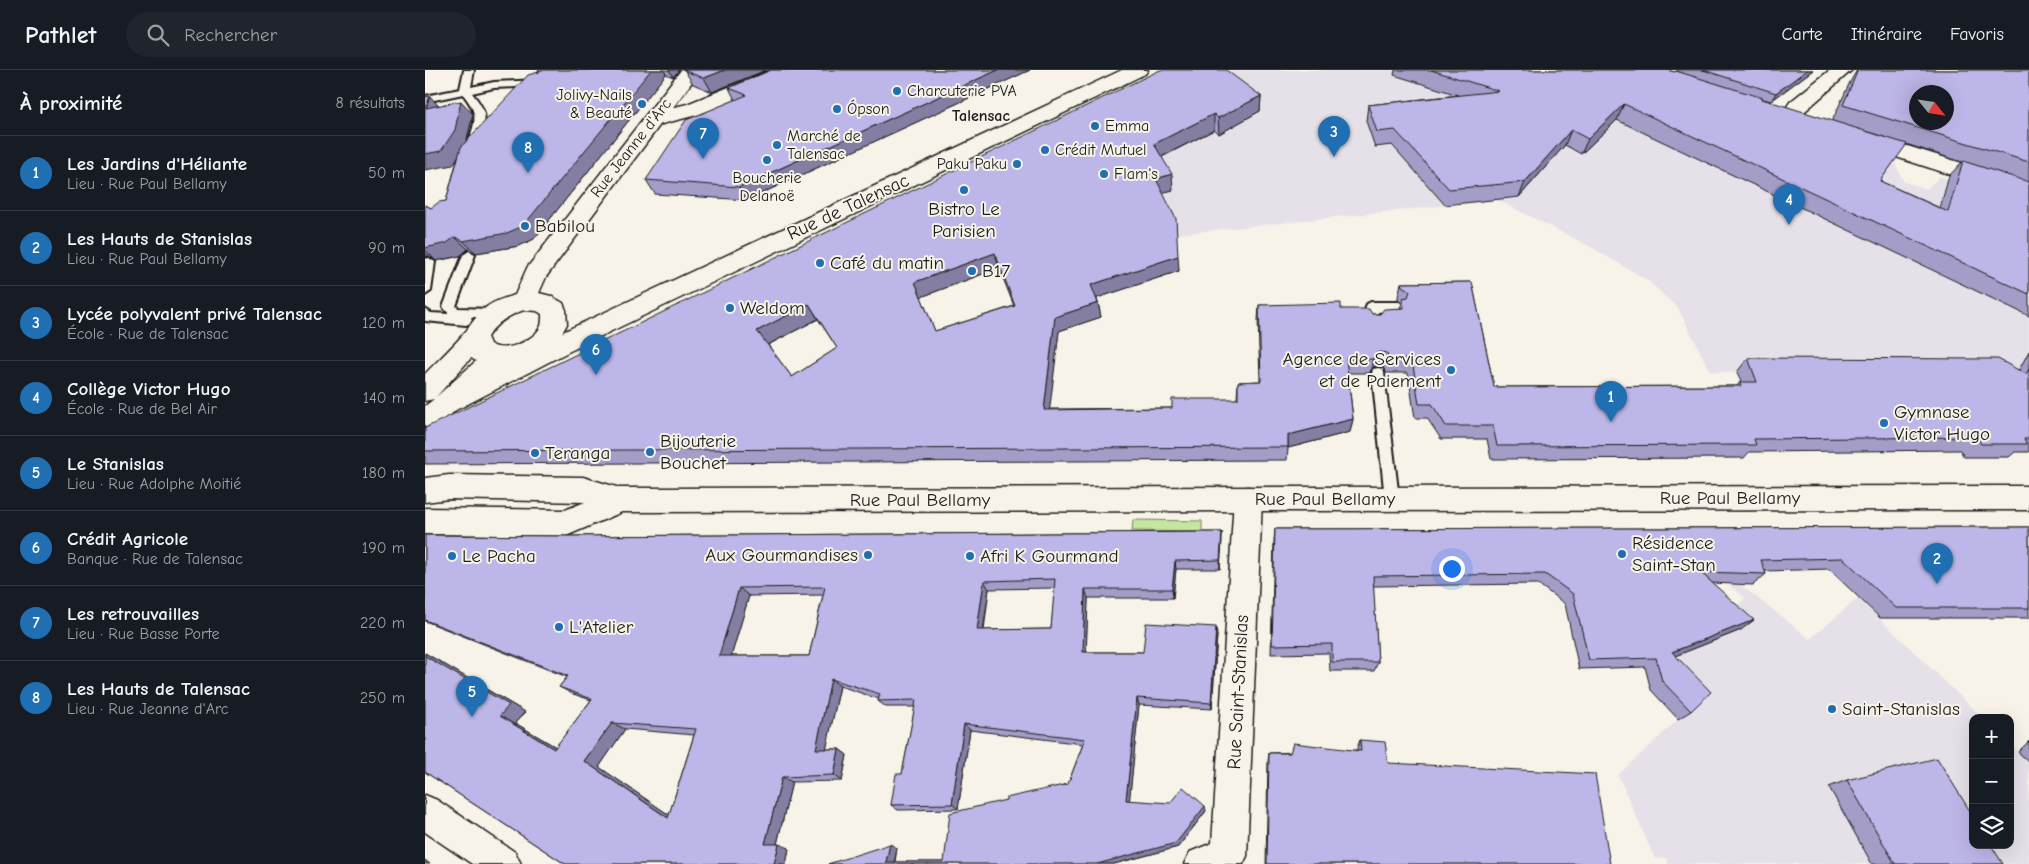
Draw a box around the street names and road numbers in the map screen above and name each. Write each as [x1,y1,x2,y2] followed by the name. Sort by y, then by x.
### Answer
[587,95,675,201] street label: Rue Jeanne d'Arc
[784,169,912,245] street label: Rue de Talensac
[1660,487,1801,509] street label: Rue Paul Bellamy
[1255,488,1396,510] street label: Rue Paul Bellamy
[850,489,991,511] street label: Rue Paul Bellamy
[1223,614,1253,770] street label: Rue Saint-Stanislas

